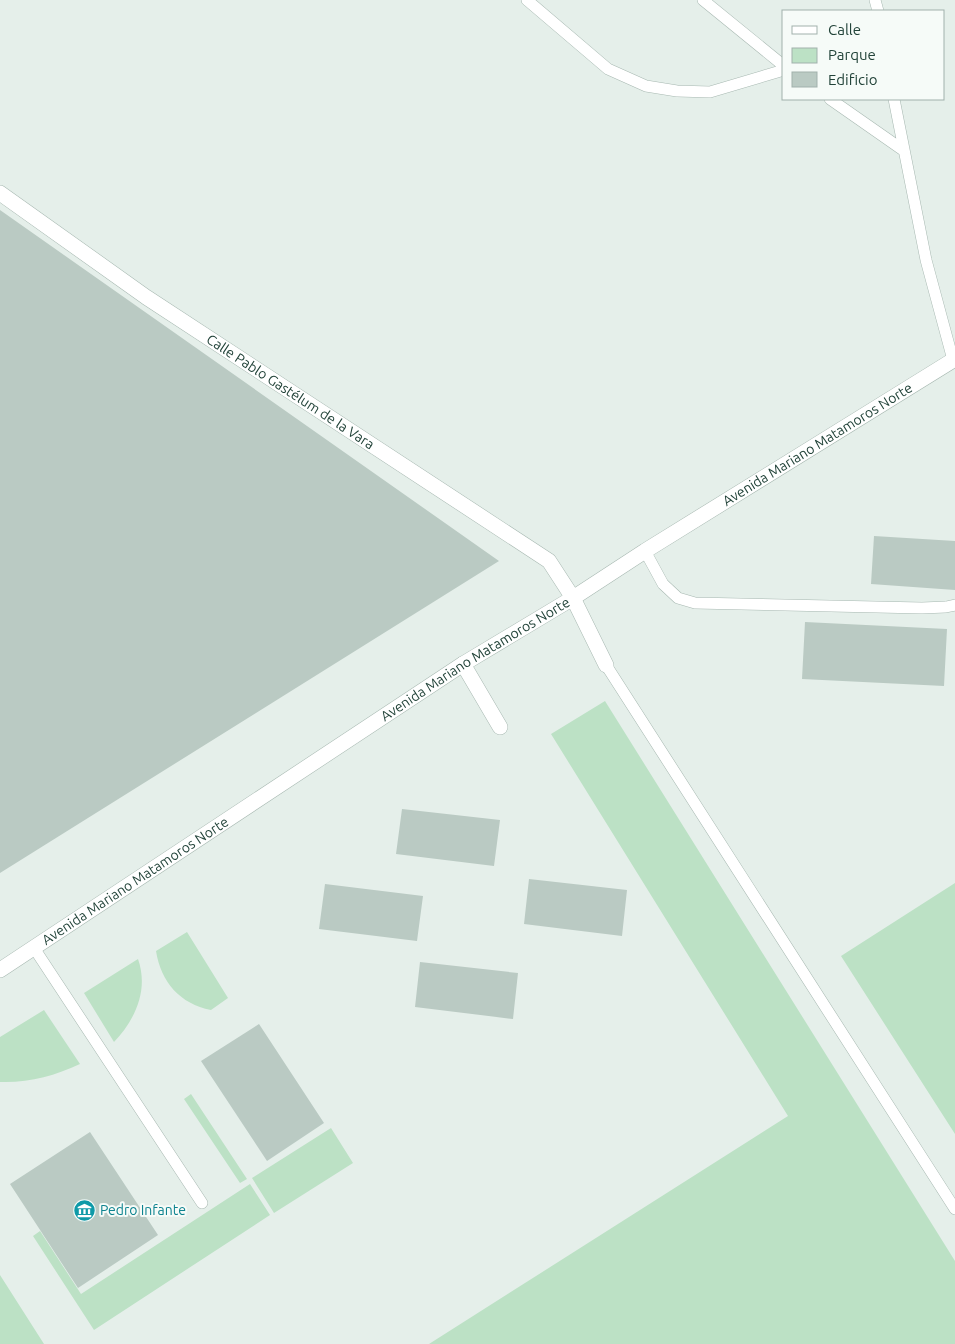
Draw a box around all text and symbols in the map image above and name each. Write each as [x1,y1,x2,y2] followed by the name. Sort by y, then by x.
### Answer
[782,10,945,100] legend
[828,21,861,38] text: Calle
[828,46,876,63] text: Parque
[828,71,877,88] text: Edificio
[204,331,377,452] street label: Calle Pablo Gastélum de la Vara
[720,379,915,509] street label: Avenida Mariano Matamoros Norte
[378,594,573,724] street label: Avenida Mariano Matamoros Norte
[39,813,231,948] street label: Avenida Mariano Matamoros Norte
[72,1198,96,1222] museum icon: Pedro Infante
[100,1202,186,1218] place label: Pedro Infante

